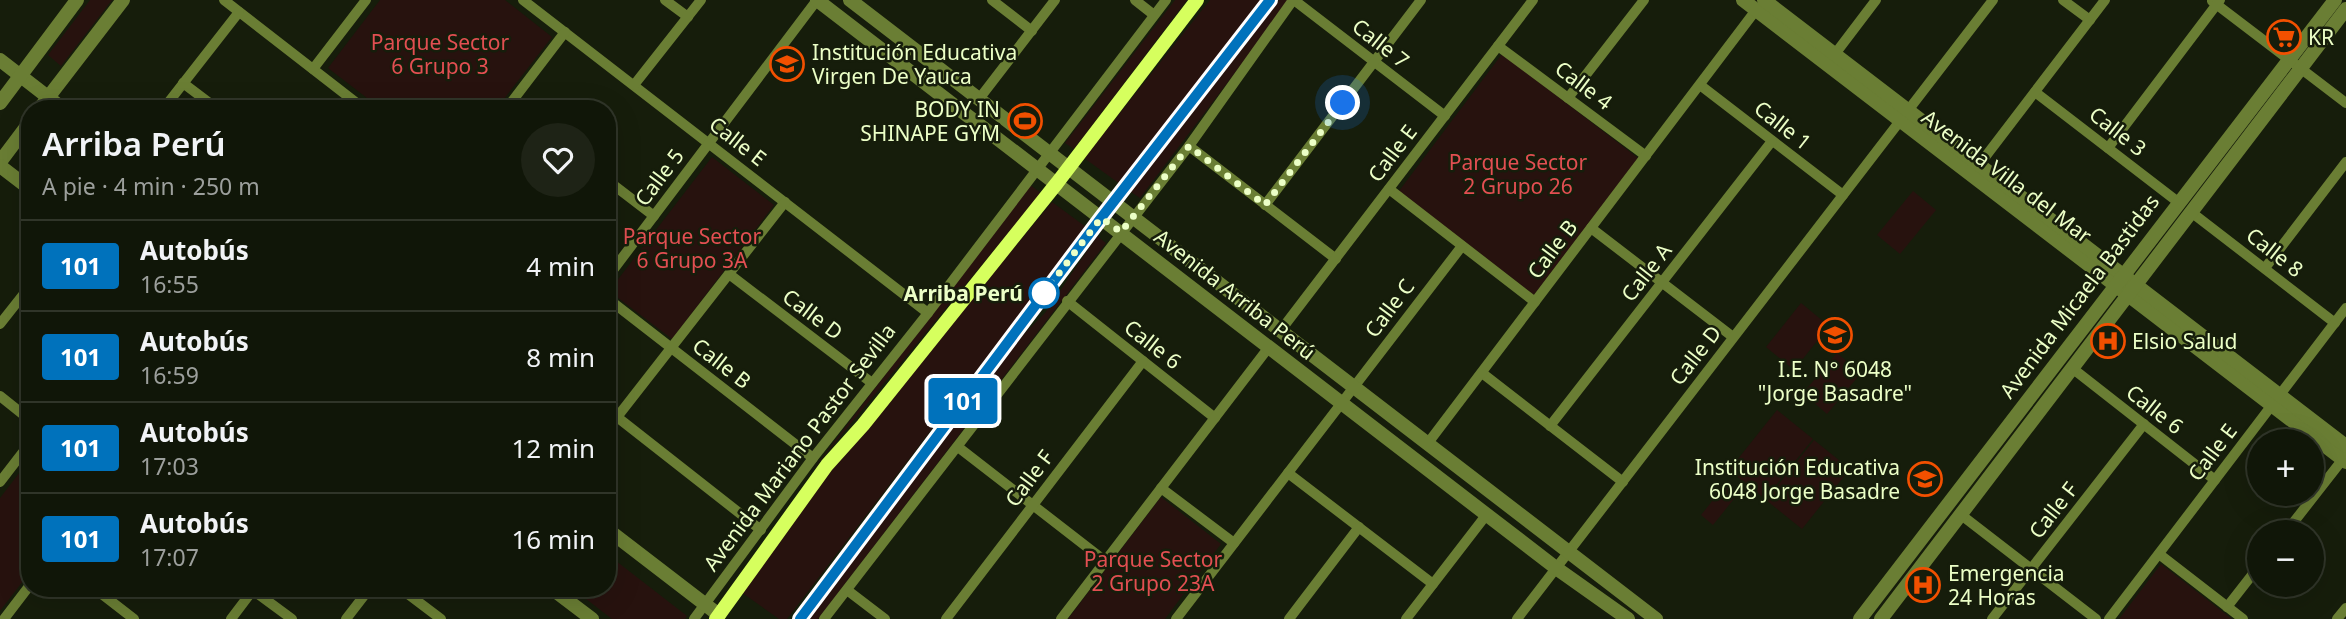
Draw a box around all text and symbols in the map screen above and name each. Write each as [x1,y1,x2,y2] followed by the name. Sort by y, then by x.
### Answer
[1347,12,1415,74] street label: Calle 7
[2265,18,2303,56] supermarket icon: KR
[2308,23,2334,51] place label: KR
[371,28,509,80] park label: Parque Sector 6 Grupo 3
[812,38,1017,90] place label: Institución Educativa Virgen De Yauca
[768,45,806,83] school or university icon: Institución Educativa Virgen De Yauca
[1550,54,1618,116] street label: Calle 4
[1325,85,1360,120] your location
[1749,94,1817,156] street label: Calle 1
[860,95,1000,147] place label: BODY IN SHINAPE GYM
[2084,100,2152,162] street label: Calle 3
[1006,102,1044,140] sports icon: BODY IN SHINAPE GYM
[1916,103,2098,249] street label: Avenida Villa del Mar
[704,110,772,172] street label: Calle E
[1361,119,1423,187] street label: Calle E
[42,121,226,166] text: Arriba Perú
[521,123,595,197] button: heart
[628,143,690,211] street label: Calle 5
[1449,148,1587,200] park label: Parque Sector 2 Grupo 26
[42,170,260,202] text: A pie · 4 min · 250 m
[1993,188,2165,404] street label: Avenida Micaela Bastidas
[1521,214,1583,284] street label: Calle B
[2241,221,2309,283] street label: Calle 8
[623,222,761,274] park label: Parque Sector 6 Grupo 3A
[1149,222,1321,366] street label: Avenida Arriba Perú
[140,232,249,268] text: Autobús
[1614,237,1678,307] street label: Calle A
[526,248,595,284] text: 4 min
[60,249,101,282] text: 101
[140,268,199,300] text: 16:55
[1358,273,1420,343] street label: Calle C
[1029,278,1059,308] marker: Arriba Perú
[903,279,1023,307] place label: Arriba Perú
[777,282,849,346] street label: Calle D
[1119,313,1187,375] street label: Calle 6
[1816,316,1854,354] school or university icon: I.E. N° 6048 "Jorge Basadre"
[697,318,901,576] street label: Avenida Mariano Pastor Sevilla
[1663,319,1727,391] street label: Calle D
[2089,322,2127,360] hospital icon: Elsio Salud
[140,323,249,359] text: Autobús
[2132,327,2237,355] place label: Elsio Salud
[687,331,757,395] street label: Calle B
[526,339,595,375] text: 8 min
[60,340,101,373] text: 101
[1758,355,1912,407] place label: I.E. N° 6048 "Jorge Basadre"
[140,359,199,391] text: 16:59
[923,378,1003,424] line badge: 101
[2121,378,2189,440] street label: Calle 6
[942,384,984,417] text: 101
[140,414,249,450] text: Autobús
[2181,418,2243,486] street label: Calle E
[2247,429,2324,597] map controls
[2247,429,2324,506] button: +
[511,430,595,466] text: 12 min
[60,431,101,464] text: 101
[999,444,1060,512] street label: Calle F
[140,450,199,482] text: 17:03
[1695,453,1900,505] place label: Institución Educativa 6048 Jorge Basadre
[1906,460,1944,498] school or university icon: Institución Educativa 6048 Jorge Basadre
[2022,476,2084,544] street label: Calle F
[140,505,249,541] text: Autobús
[2247,520,2324,597] button: −
[511,521,595,557] text: 16 min
[60,522,101,555] text: 101
[140,541,199,573] text: 17:07
[1084,545,1222,597] park label: Parque Sector 2 Grupo 23A
[1948,559,2065,611] place label: Emergencia 24 Horas
[1904,566,1942,604] hospital icon: Emergencia 24 Horas

